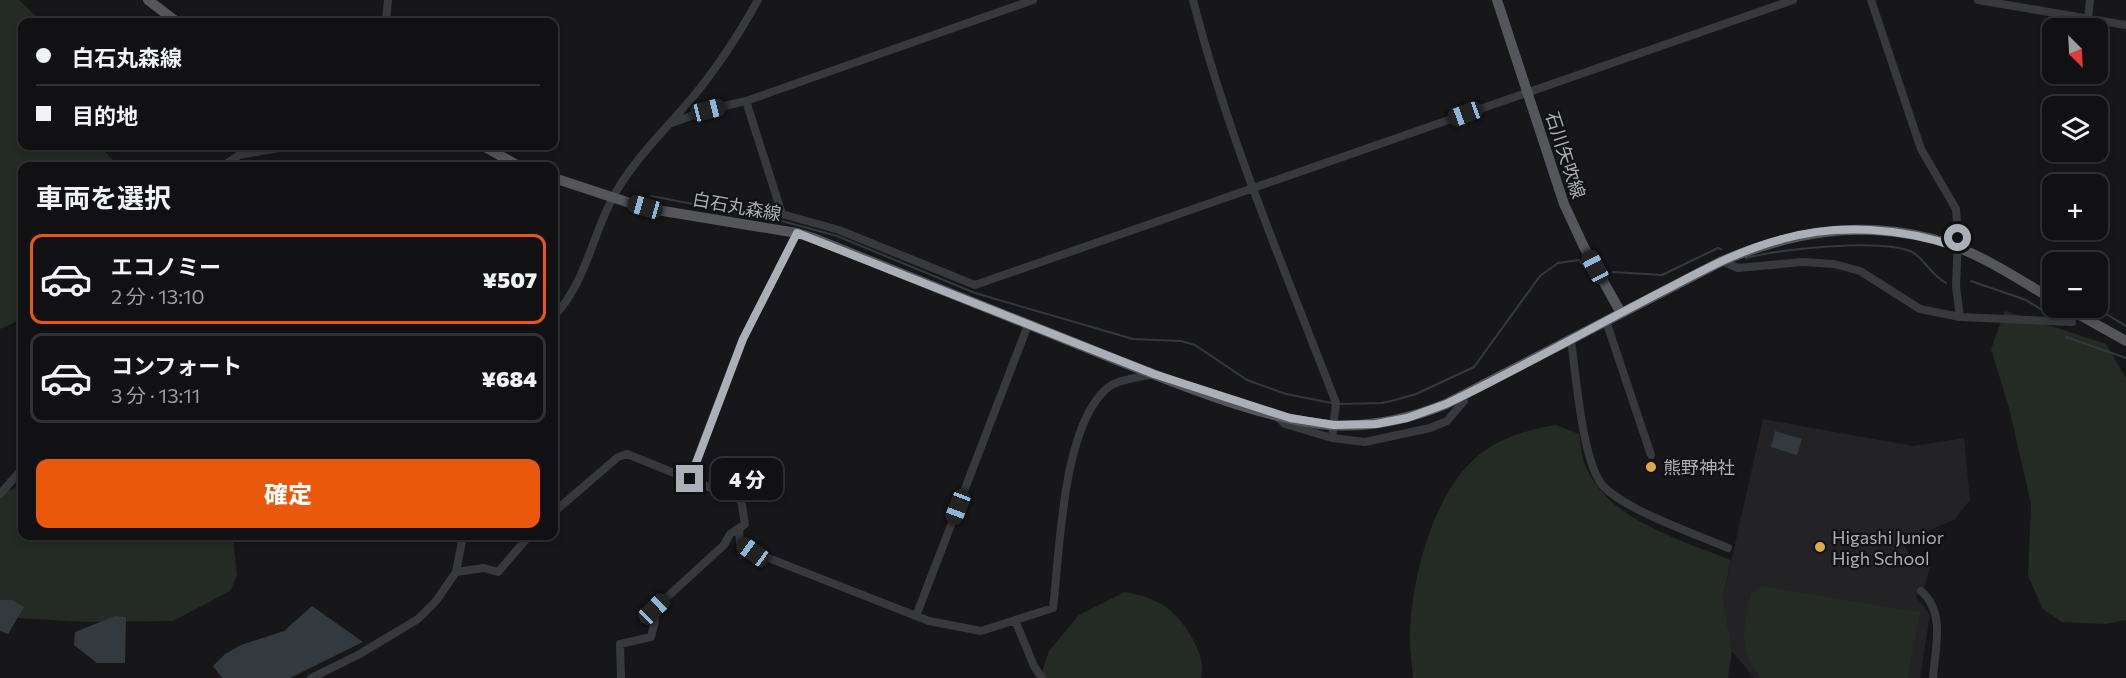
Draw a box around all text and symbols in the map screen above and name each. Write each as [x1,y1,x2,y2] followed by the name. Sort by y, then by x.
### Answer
[2042,18,2108,84] north arrow
[2042,18,2108,318] map controls
[72,44,182,71] text: 白石丸森線
[2042,96,2108,162] button: layers
[688,97,728,123] car
[1445,99,1485,129] car
[72,102,138,129] text: 目的地
[1542,109,1590,201] street label: 石川矢吹線
[2042,174,2108,240] button: +
[36,181,171,214] text: 車両を選択
[691,187,783,225] street label: 白石丸森線
[625,193,665,221] car
[1944,224,1971,251] route start
[1579,247,1611,287] car
[39,252,93,306] icon: car
[2042,252,2108,318] button: −
[111,253,221,280] text: エコノミー
[483,266,537,293] text: ¥507
[111,284,205,308] text: 2 分 · 13:10
[39,351,93,405] icon: car
[111,352,242,379] text: コンフォート
[481,365,537,392] text: ¥684
[111,383,200,407] text: 3 分 · 13:11
[1663,456,1735,478] place label: 熊野神社
[711,458,783,500] callout: 4 分
[36,459,540,528] button: 確定
[1644,460,1658,474] marker: 熊野神社
[676,465,703,492] route end
[729,467,765,491] text: 4 分
[943,487,973,527] car
[1832,526,1944,569] place label: Higashi Junior High School
[733,534,773,570] car
[1813,540,1827,554] marker: Higashi Junior High School
[635,590,673,628] car

